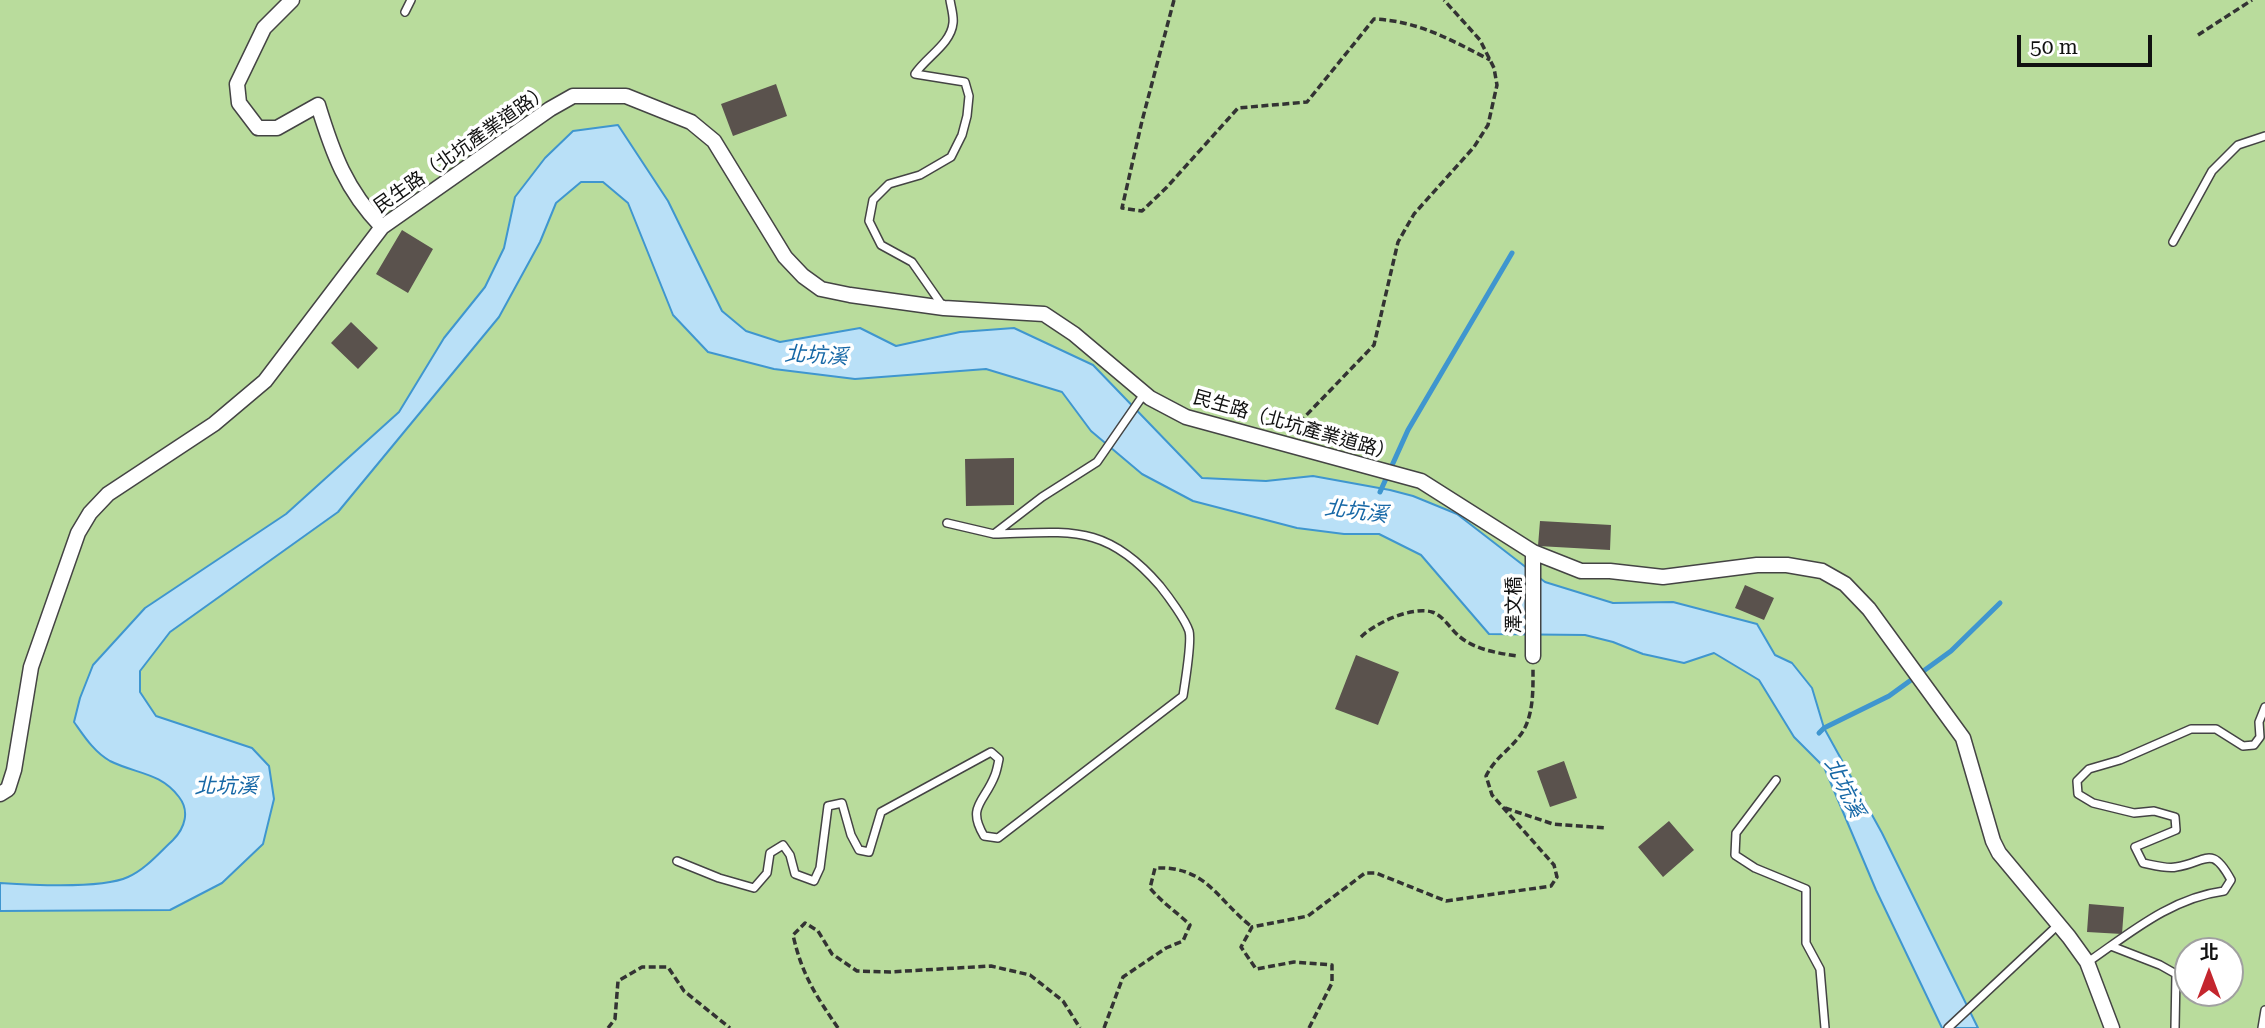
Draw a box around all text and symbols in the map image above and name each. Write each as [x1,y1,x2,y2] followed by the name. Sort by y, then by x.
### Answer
[2020,21,2155,65] scale bar
[2030,35,2078,59] text: 50 m
[370,80,554,218] street label: 民生路（北坑產業道路）
[784,342,848,370] water label: 北坑溪
[1190,386,1398,466] street label: 民生路（北坑產業道路）
[1323,496,1389,528] water label: 北坑溪
[1503,577,1525,633] street label: 澤文橋
[1819,754,1869,822] water label: 北坑溪
[195,774,257,800] water label: 北坑溪
[2174,937,2244,1007] north arrow
[2199,941,2219,964] text: 北

